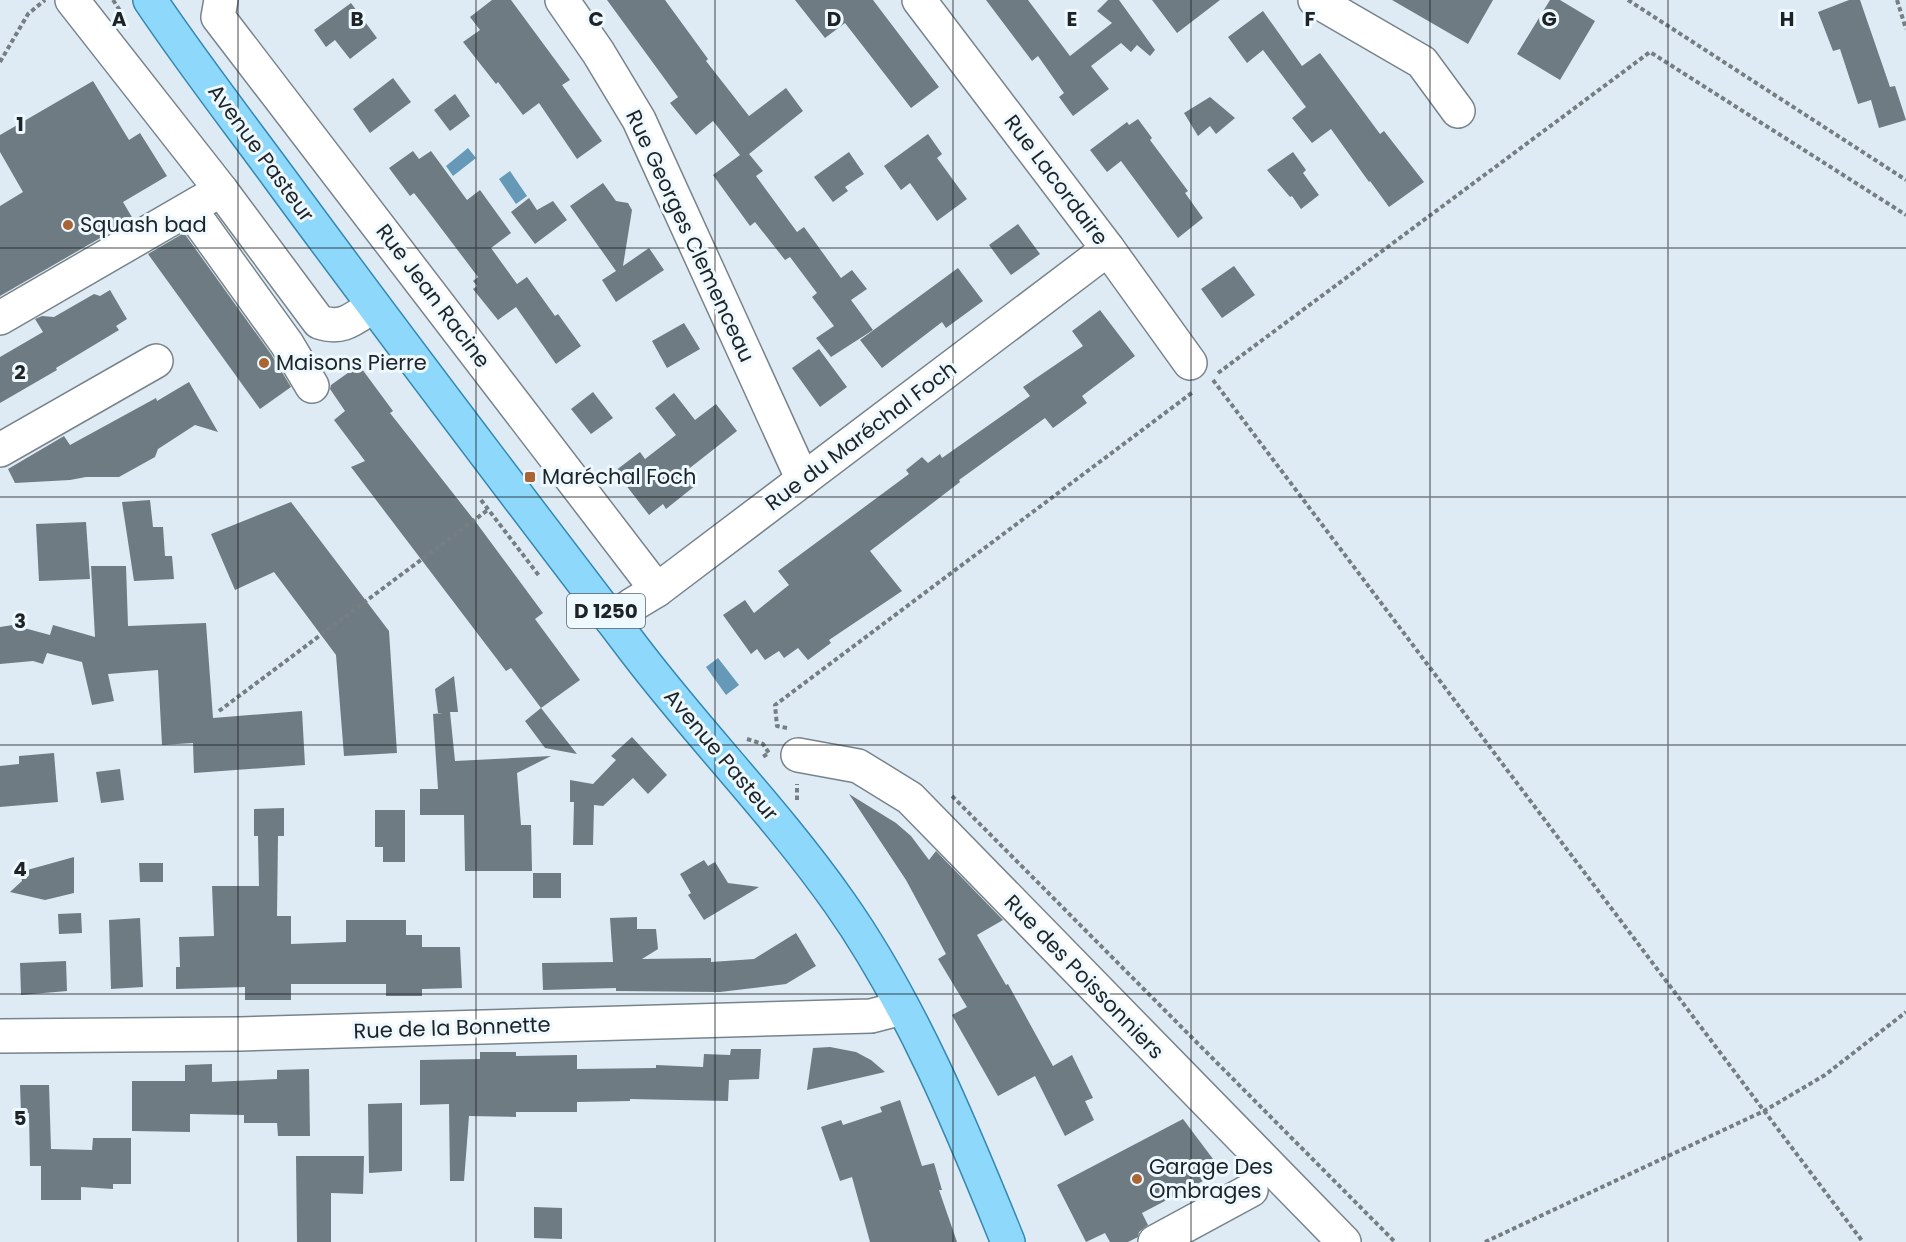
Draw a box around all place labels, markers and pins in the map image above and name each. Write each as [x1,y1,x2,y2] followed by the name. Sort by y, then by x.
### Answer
[80,210,207,239] place label: Squash bad
[61,218,75,232] marker: Squash bad
[276,348,427,377] place label: Maisons Pierre
[257,356,271,370] marker: Maisons Pierre
[542,462,697,491] place label: Maréchal Foch
[523,470,537,484] marker: Maréchal Foch
[1149,1152,1273,1205] place label: Garage Des Ombrages
[1130,1172,1144,1186] marker: Garage Des Ombrages

